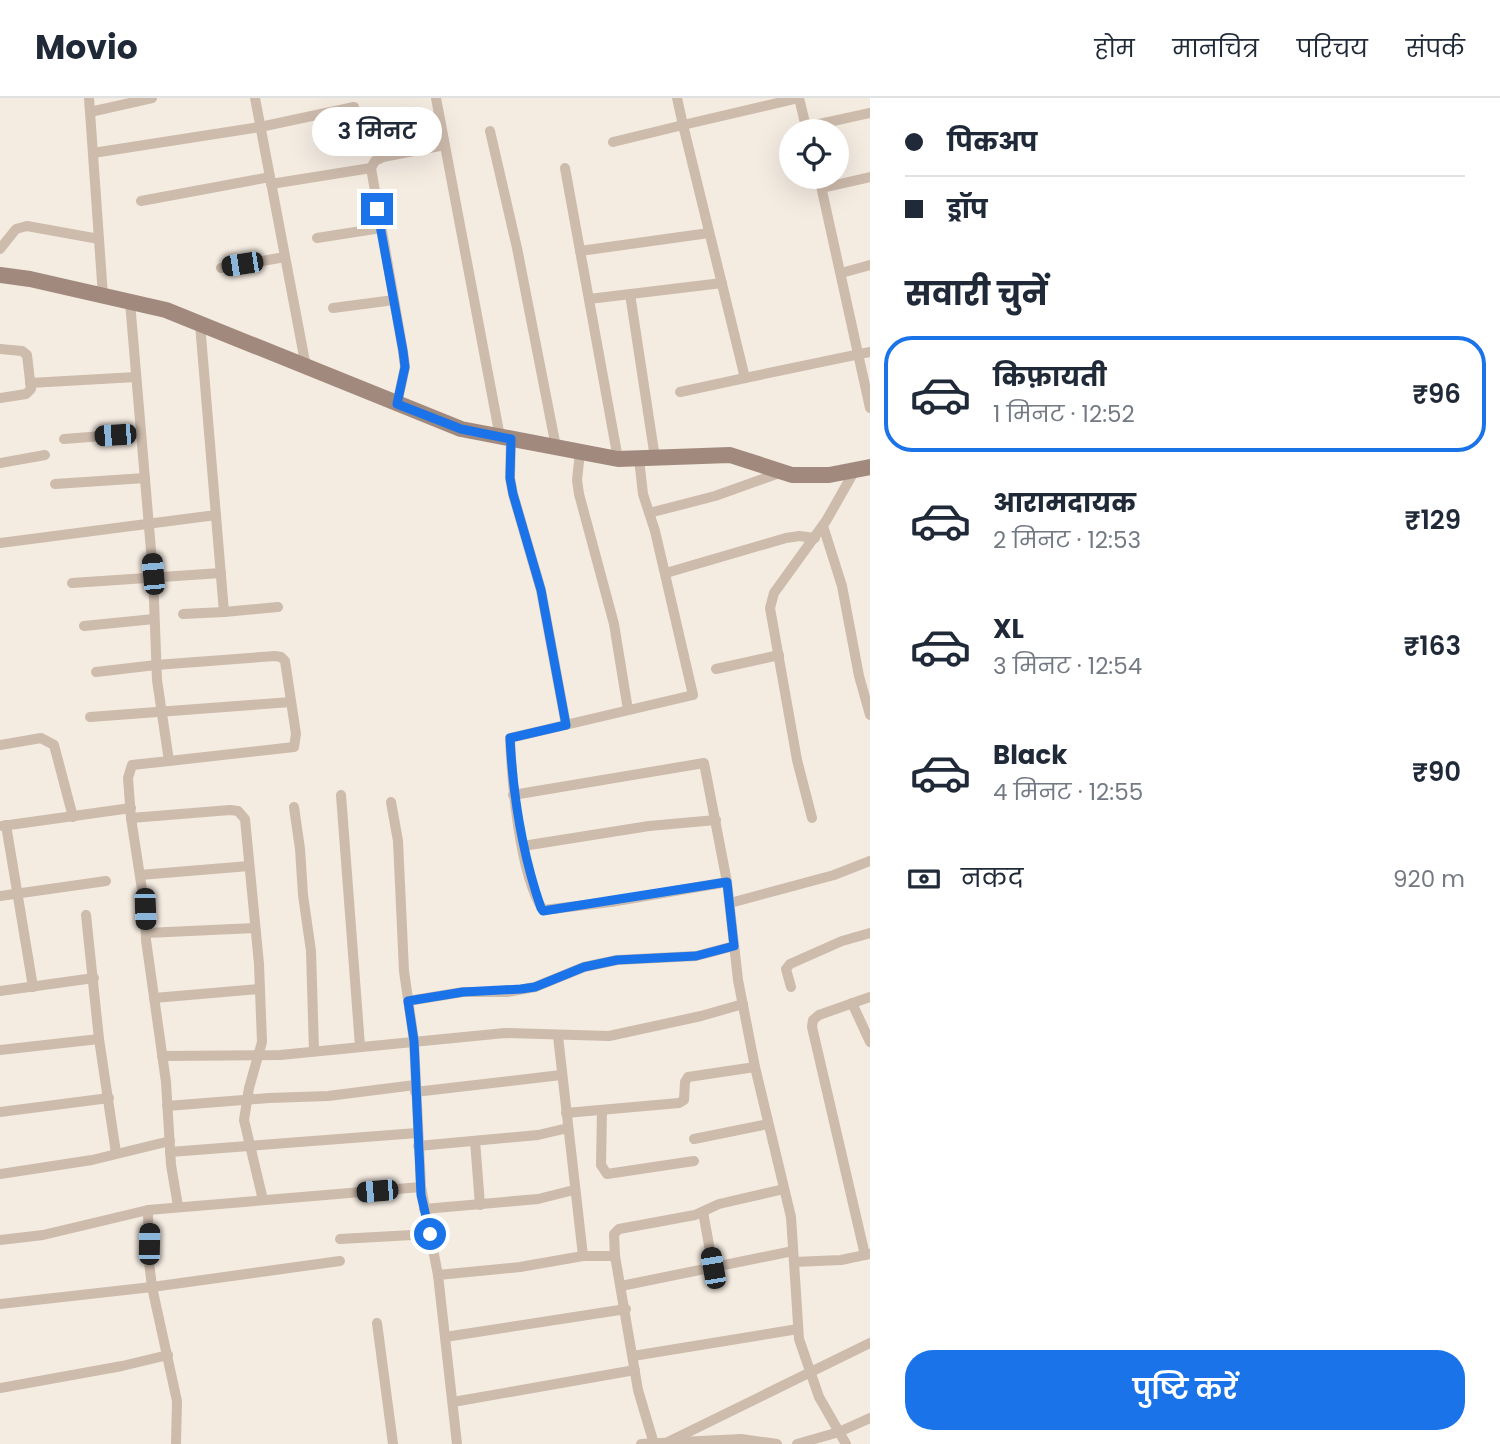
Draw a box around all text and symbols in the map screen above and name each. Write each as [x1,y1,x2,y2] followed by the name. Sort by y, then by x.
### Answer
[35,24,138,71] text: Movio
[1095,32,1135,65] text: होम
[1173,32,1259,65] text: मानचित्र
[1297,32,1368,65] text: परिचय
[1406,32,1465,65] text: संपर्क
[312,108,442,156] callout: 3 मिनट
[338,115,416,147] text: 3 मिनट
[779,119,849,189] map controls
[779,119,849,189] button: locate
[947,124,1037,160] text: पिकअप
[947,191,988,227] text: ड्रॉप
[361,193,393,225] route end
[220,250,265,278] car
[905,271,1047,316] text: सवारी चुनें
[993,359,1107,395] text: किफ़ायती
[909,363,972,426] icon: car
[1412,376,1461,412] text: ₹96
[993,398,1135,430] text: 1 मिनट · 12:52
[94,423,137,447] car
[993,485,1136,521] text: आरामदायक
[909,489,972,552] icon: car
[1405,502,1461,538] text: ₹129
[993,524,1141,556] text: 2 मिनट · 12:53
[141,552,166,596] car
[993,611,1024,647] text: XL
[909,615,972,678] icon: car
[1403,628,1461,664] text: ₹163
[993,650,1142,682] text: 3 मिनट · 12:54
[993,737,1067,773] text: Black
[909,741,972,804] icon: car
[1412,754,1461,790] text: ₹90
[993,776,1143,808] text: 4 मिनट · 12:55
[905,860,943,898] icon: cash
[961,860,1023,896] text: नकद
[1393,863,1465,895] text: 920 m
[134,888,157,930] car
[356,1179,399,1203] car
[414,1218,446,1250] route start
[139,1223,160,1265] car
[700,1245,727,1291] car
[905,1350,1465,1430] button: पुष्टि करें

